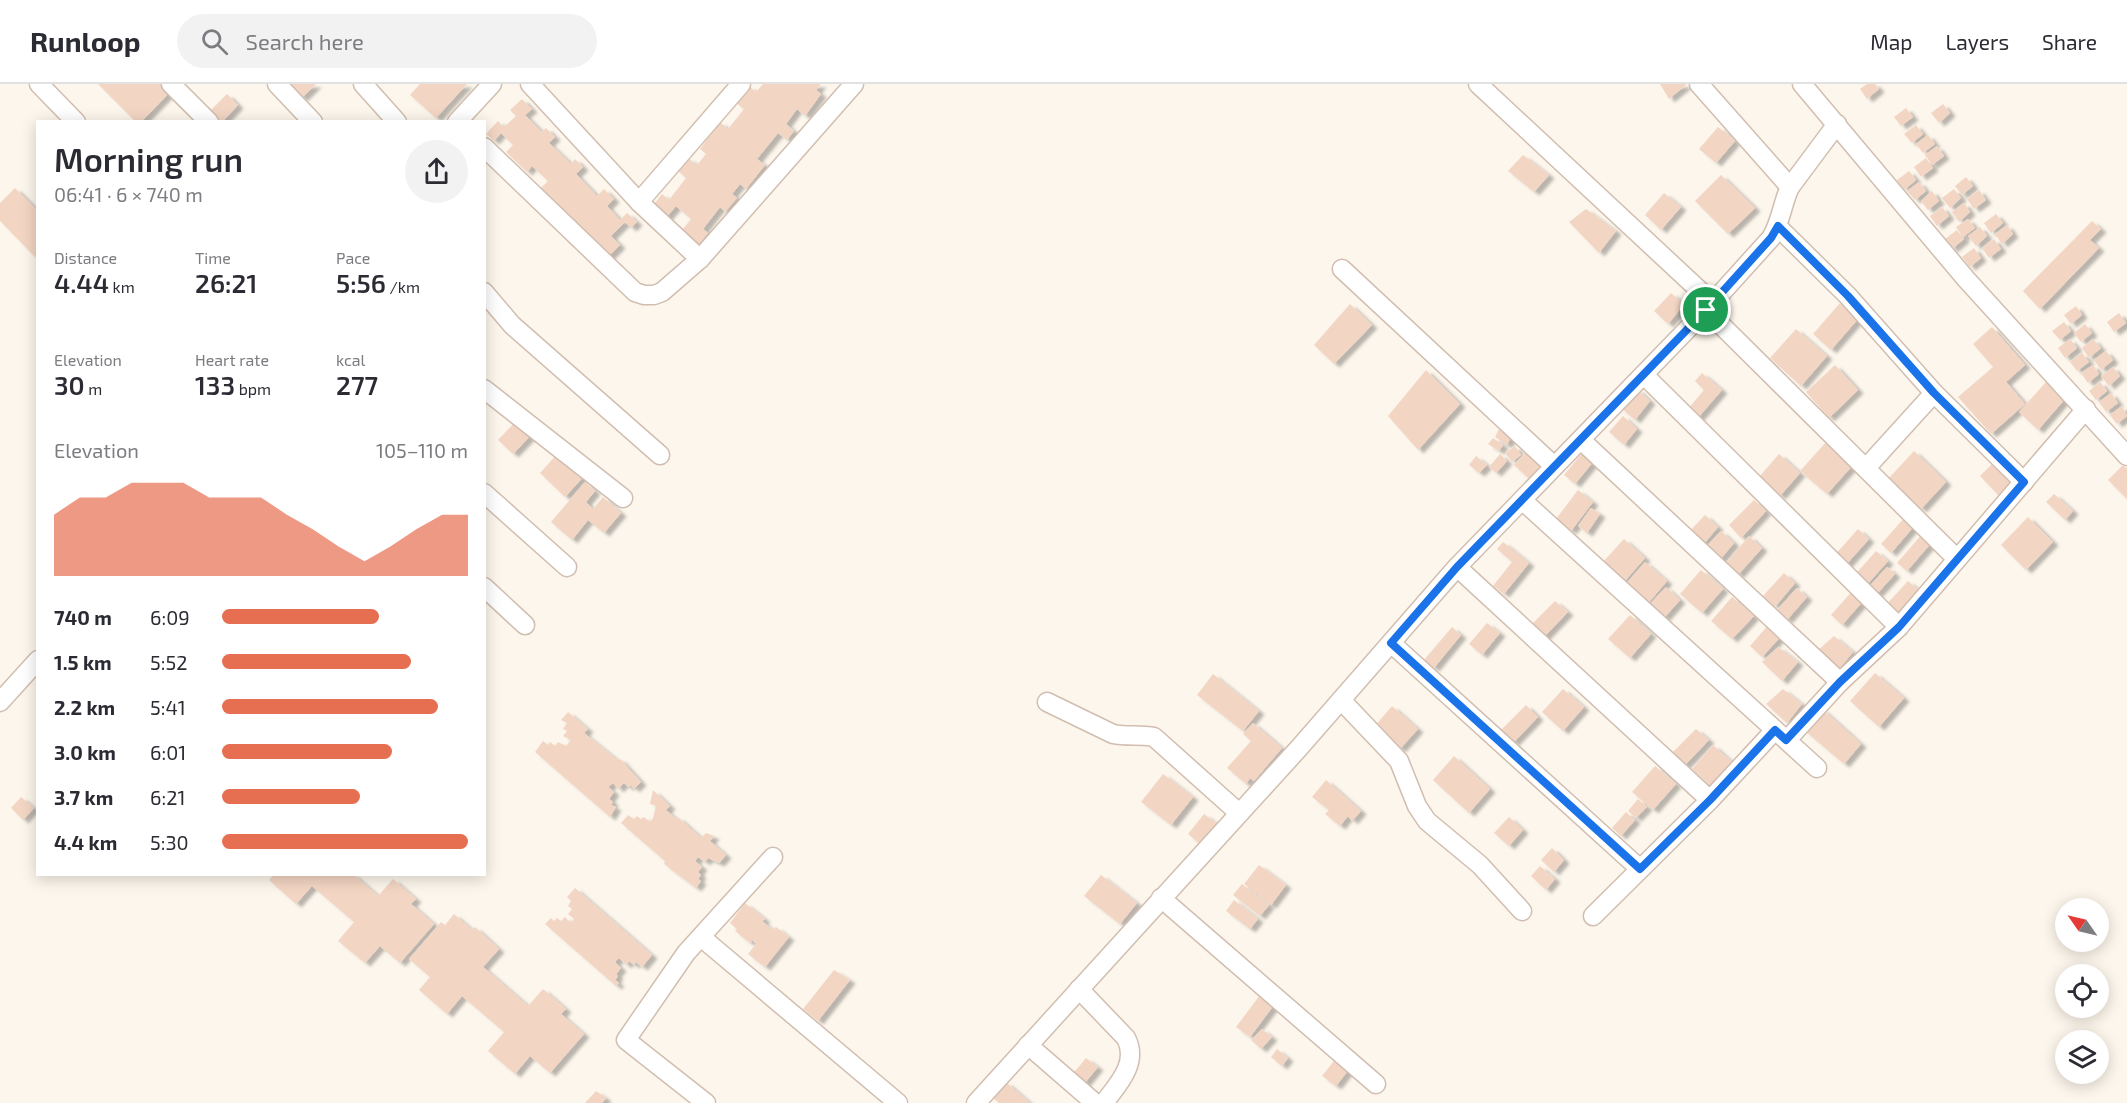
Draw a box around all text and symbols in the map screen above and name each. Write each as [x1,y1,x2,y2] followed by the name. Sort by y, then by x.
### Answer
[177,14,597,68] search box
[30,24,141,58] text: Runloop
[198,25,231,58] icon: search
[246,28,364,54] text: Search here
[1870,29,1912,54] text: Map
[1945,29,2009,54] text: Layers
[2042,29,2097,54] text: Share
[54,139,243,179] text: Morning run
[405,140,468,203] button: share
[54,182,203,206] text: 06:41 · 6 × 740 m
[54,248,117,267] text: Distance
[195,248,231,267] text: Time
[336,248,370,267] text: Pace
[54,267,109,298] text: 4.44
[195,267,257,298] text: 26:21
[336,267,386,298] text: 5:56
[109,277,135,296] text: km
[386,277,420,296] text: /km
[1680,284,1731,335] pin
[1689,293,1722,326] icon: arrive
[54,350,122,369] text: Elevation
[195,350,269,369] text: Heart rate
[336,350,365,369] text: kcal
[54,369,85,400] text: 30
[195,369,235,400] text: 133
[336,369,378,400] text: 277
[85,379,102,398] text: m
[235,379,271,398] text: bpm
[54,438,139,462] text: Elevation
[376,438,468,462] text: 105–110 m
[54,605,112,629] text: 740 m
[150,605,190,629] text: 6:09
[54,650,112,674] text: 1.5 km
[150,650,187,674] text: 5:52
[54,695,115,719] text: 2.2 km
[150,695,186,719] text: 5:41
[54,740,116,764] text: 3.0 km
[150,740,186,764] text: 6:01
[54,785,113,809] text: 3.7 km
[150,785,185,809] text: 6:21
[54,830,117,854] text: 4.4 km
[150,830,189,854] text: 5:30
[2055,898,2109,952] north arrow
[2055,898,2109,1084] map controls
[2055,964,2109,1018] button: locate
[2055,1030,2109,1084] button: layers

